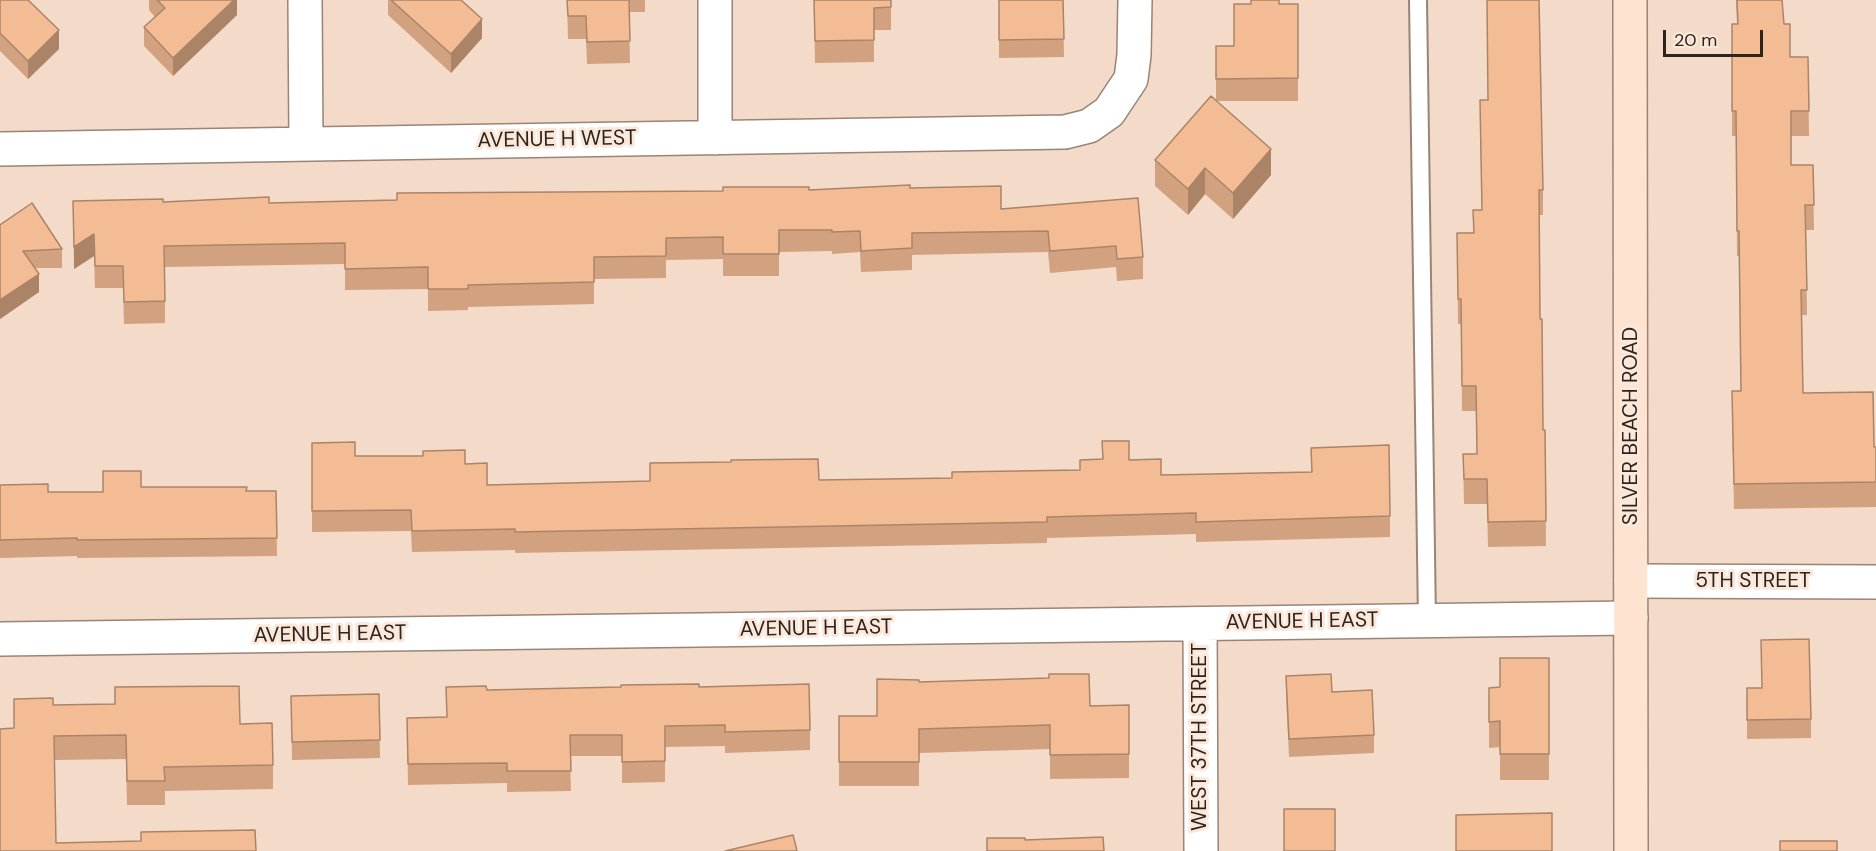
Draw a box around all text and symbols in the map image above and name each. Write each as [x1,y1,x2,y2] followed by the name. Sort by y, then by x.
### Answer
[1666,18,1766,56] scale bar
[1674,28,1717,52] text: 20 m
[477,126,637,154] street label: AVENUE H WEST
[1618,327,1644,525] street label: SILVER BEACH ROAD
[1695,568,1811,594] street label: 5TH STREET
[1225,608,1379,636] street label: AVENUE H EAST
[739,615,893,643] street label: AVENUE H EAST
[253,621,407,649] street label: AVENUE H EAST
[1187,643,1213,831] street label: WEST 37TH STREET

